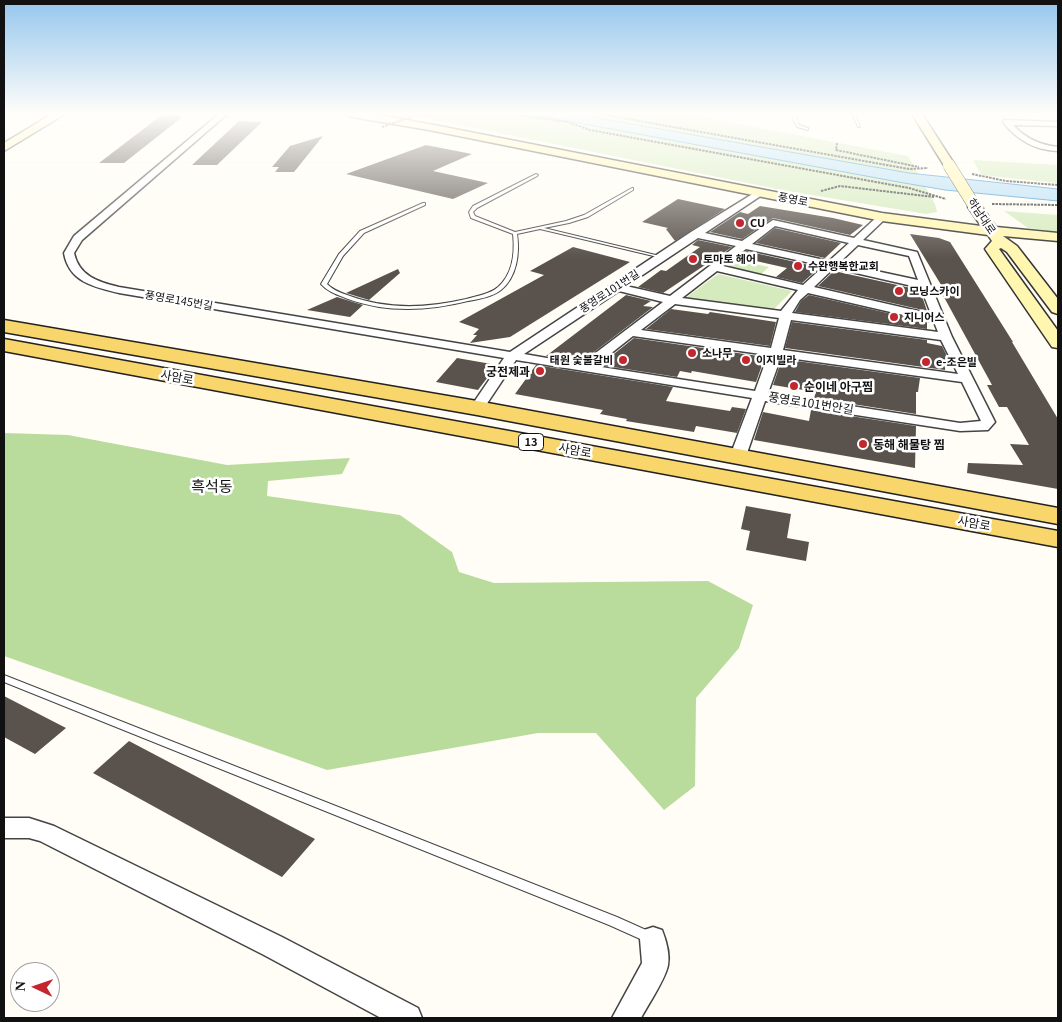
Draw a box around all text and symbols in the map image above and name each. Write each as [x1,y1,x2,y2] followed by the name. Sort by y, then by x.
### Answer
[777,190,809,208] street label: 풍영로
[965,196,999,236] street label: 하남대로
[750,216,765,230] place label: CU
[734,217,746,229] marker: CU
[703,252,756,266] place label: 토마토 헤어
[687,253,699,265] marker: 토마토 헤어
[808,259,879,273] place label: 수완행복한교회
[792,260,804,272] marker: 수완행복한교회
[577,267,641,315] street label: 풍영로101번길
[909,284,960,298] place label: 모닝스카이
[893,285,905,297] marker: 모닝스카이
[144,288,214,312] street label: 풍영로145번길
[904,310,944,324] place label: 지니어스
[888,311,900,323] marker: 지니어스
[702,346,732,360] place label: 소나무
[686,347,698,359] marker: 소나무
[550,353,613,367] place label: 태원 숯불갈비
[756,353,796,367] place label: 이지빌라
[617,354,629,366] marker: 태원 숯불갈비
[740,354,752,366] marker: 이지빌라
[936,355,977,369] place label: e-조은빌
[920,356,932,368] marker: e-조은빌
[486,364,530,378] place label: 궁전제과
[534,365,546,377] marker: 궁전제과
[159,367,195,387] street label: 사암로
[804,379,873,393] place label: 순이네 아구찜
[788,380,800,392] marker: 순이네 아구찜
[767,389,855,417] street label: 풍영로101번안길
[518,434,544,451] road number: 13
[873,437,945,451] place label: 동해 해물탕 찜
[857,438,869,450] marker: 동해 해물탕 찜
[557,440,593,460] street label: 사암로
[191,477,233,495] district label: 흑석동
[956,513,992,533] street label: 사암로
[10,962,60,1012] north arrow
[13,981,28,992] text: N

